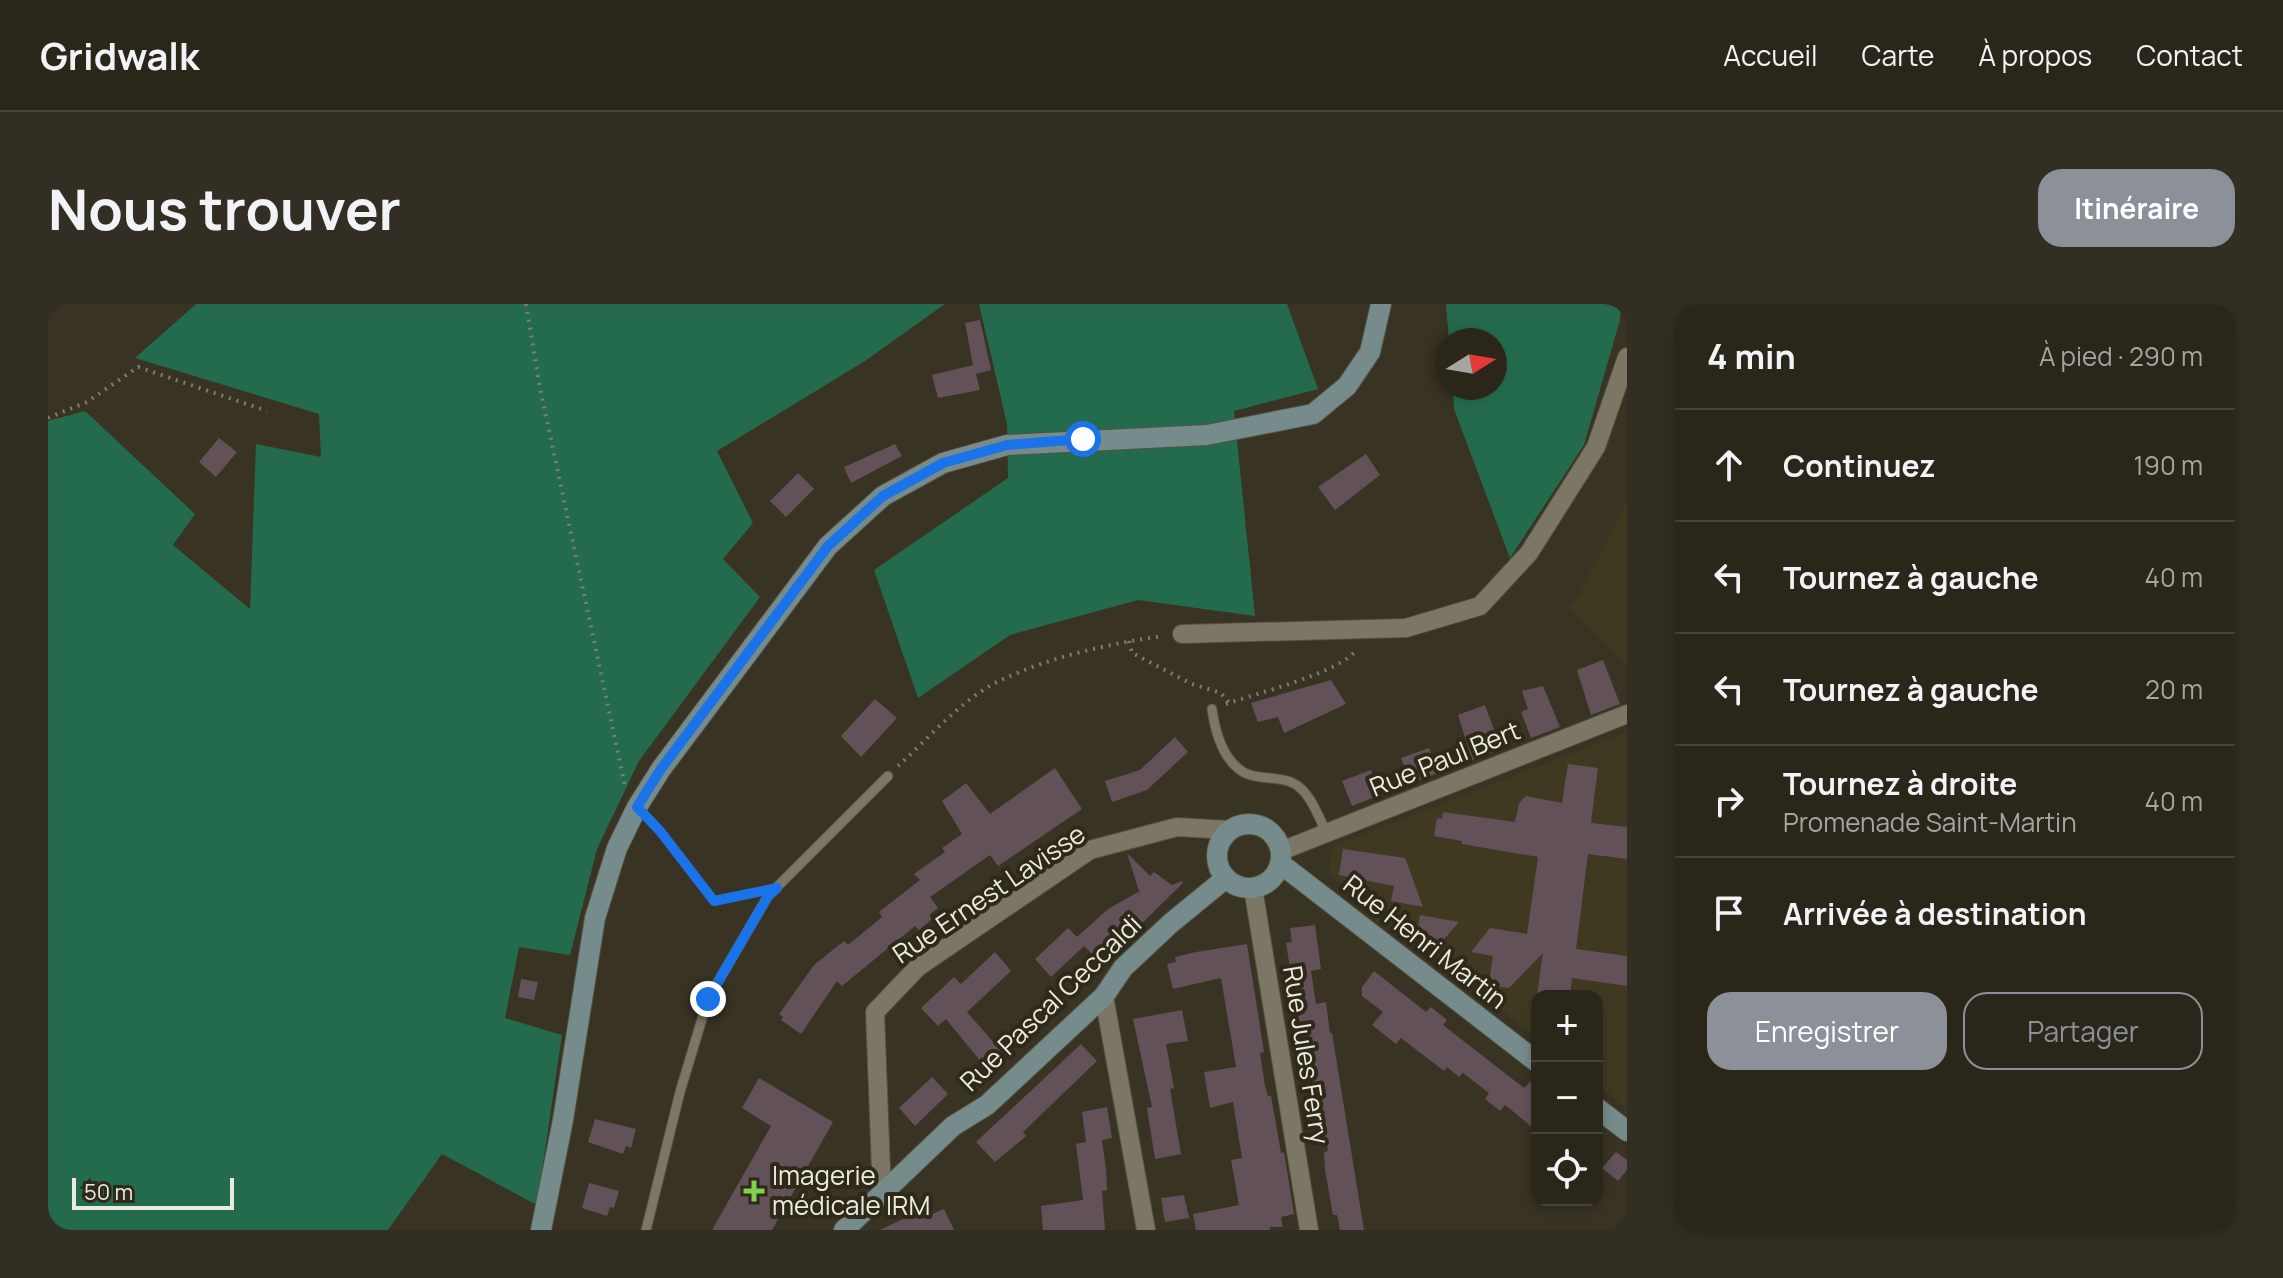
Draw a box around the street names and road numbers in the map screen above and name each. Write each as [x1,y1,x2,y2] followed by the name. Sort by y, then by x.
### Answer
[1364,712,1525,805] street label: Rue Paul Bert
[885,815,1092,971] street label: Rue Ernest Lavisse
[1336,866,1515,1017] street label: Rue Henri Martin
[952,906,1149,1098] street label: Rue Pascal Ceccaldi
[1275,963,1339,1147] street label: Rue Jules Ferry

